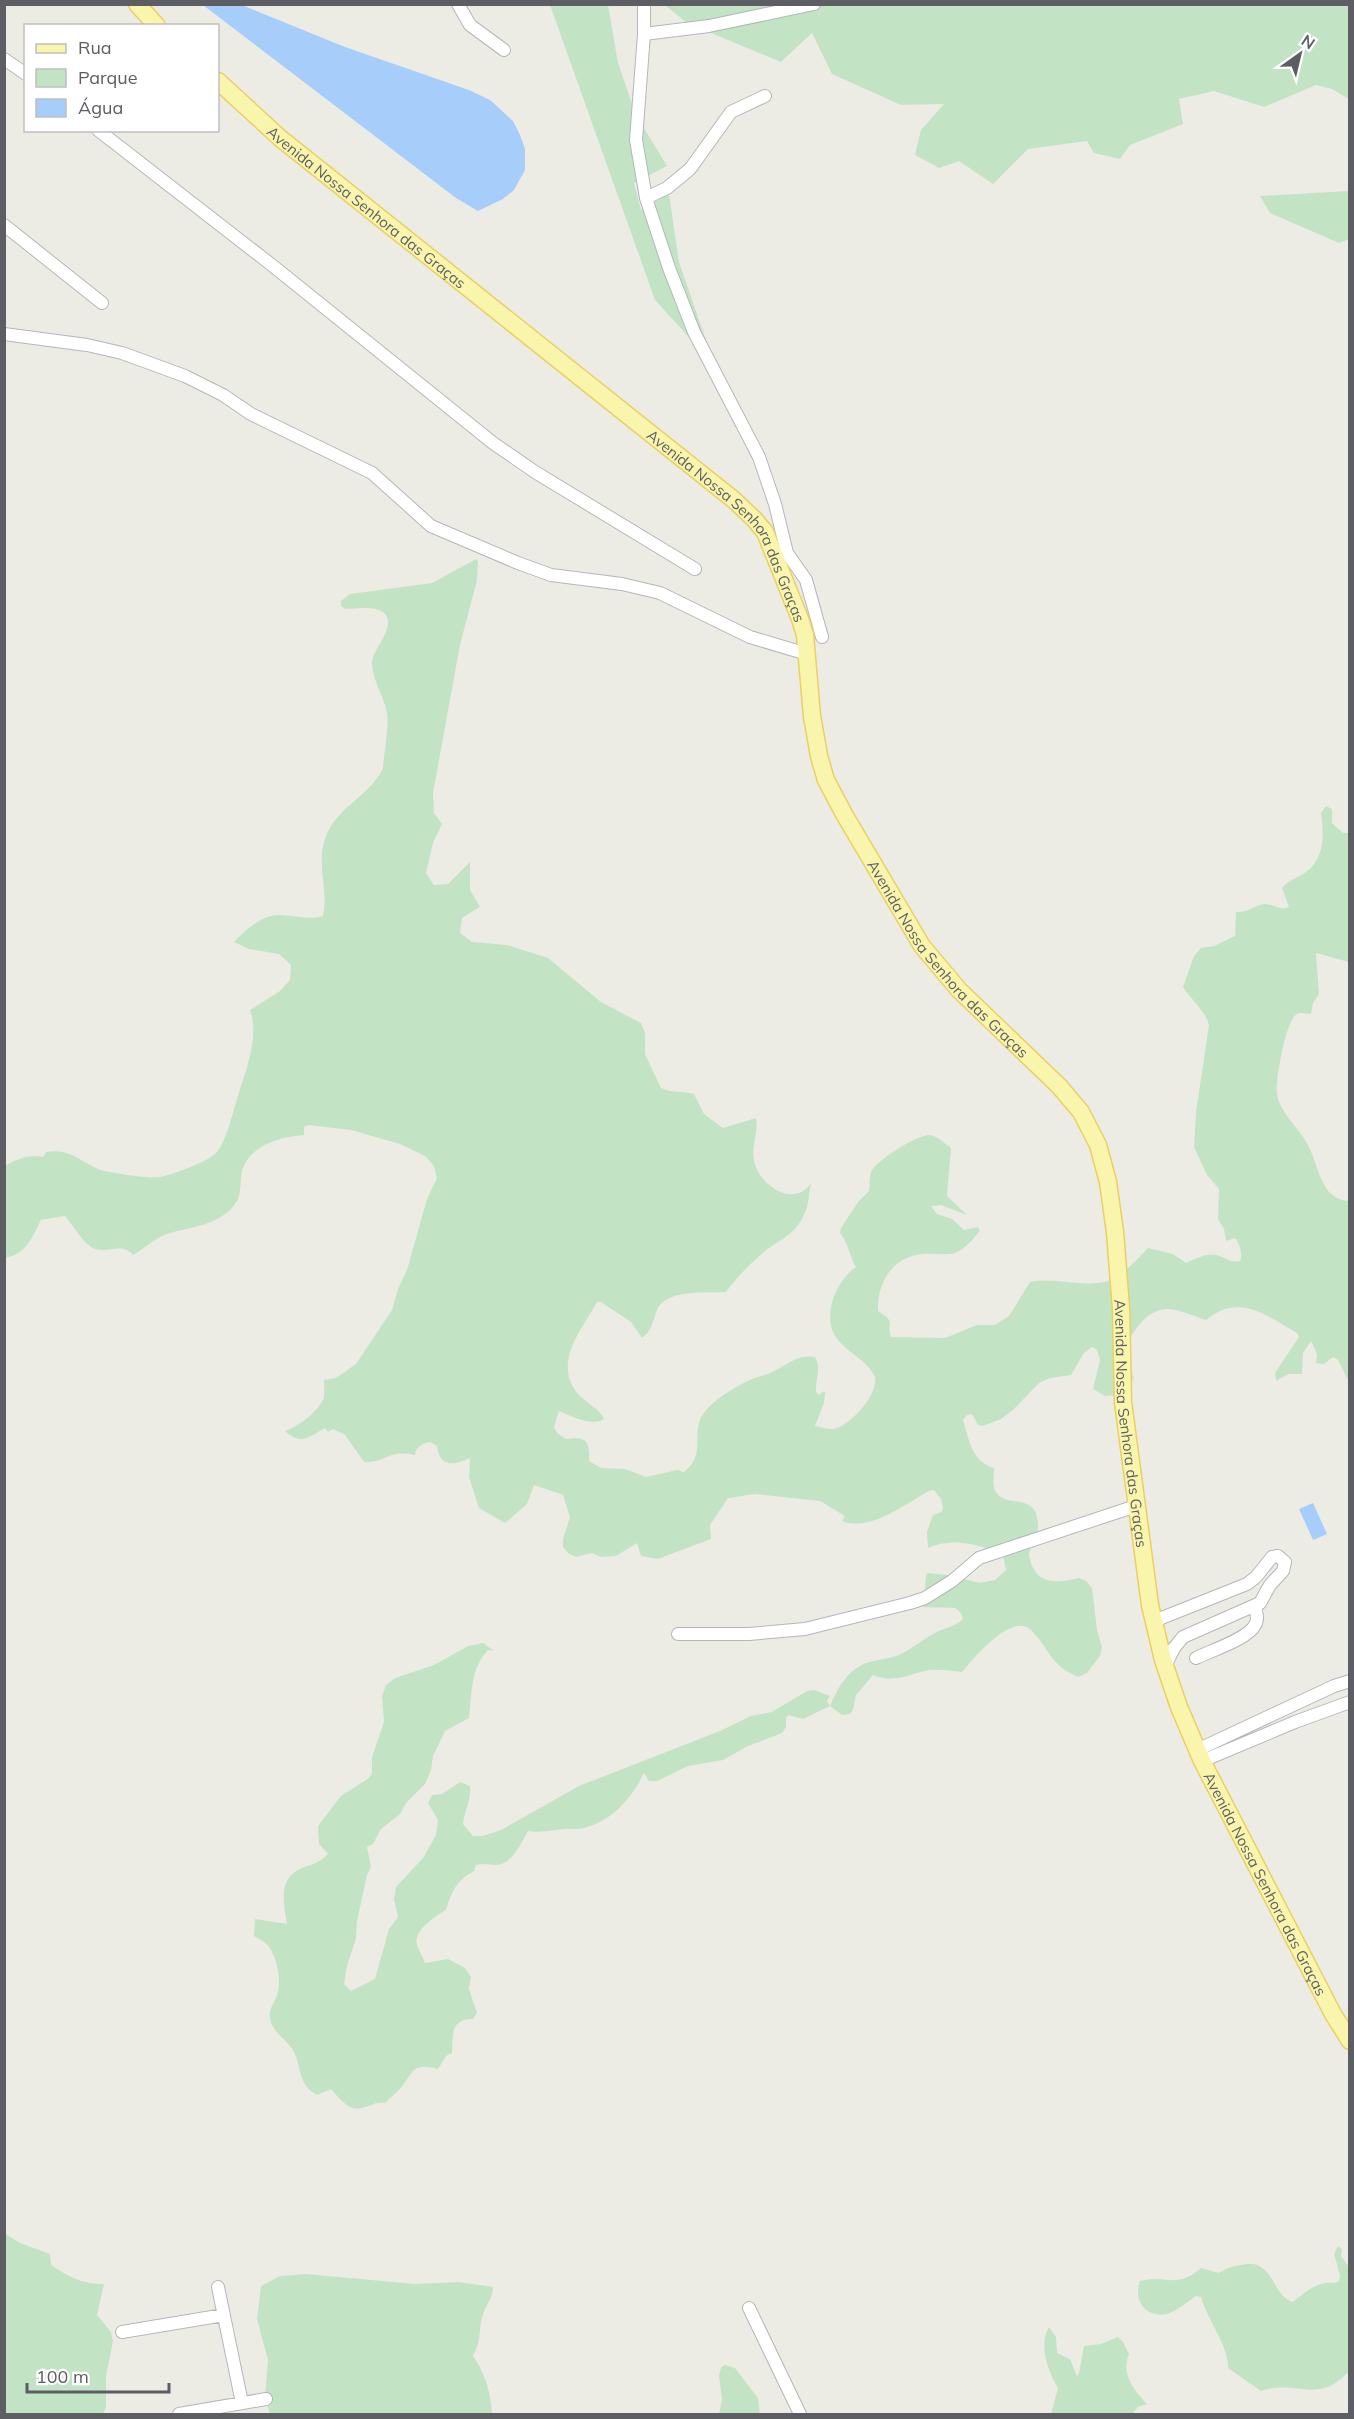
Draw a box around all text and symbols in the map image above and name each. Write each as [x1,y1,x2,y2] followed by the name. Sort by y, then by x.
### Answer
[24,24,219,132] legend
[1270,24,1330,84] north arrow
[1298,30,1319,53] text: N
[78,36,112,59] text: Rua
[78,66,137,89] text: Parque
[78,96,123,119] text: Água
[263,122,470,292] street label: Avenida Nossa Senhora das Graças
[643,425,810,625] street label: Avenida Nossa Senhora das Graças
[864,856,1033,1062] street label: Avenida Nossa Senhora das Graças
[1111,1299,1152,1549] street label: Avenida Nossa Senhora das Graças
[1200,1769,1331,1999] street label: Avenida Nossa Senhora das Graças
[27,2356,170,2394] scale bar
[36,2365,89,2388] text: 100 m

